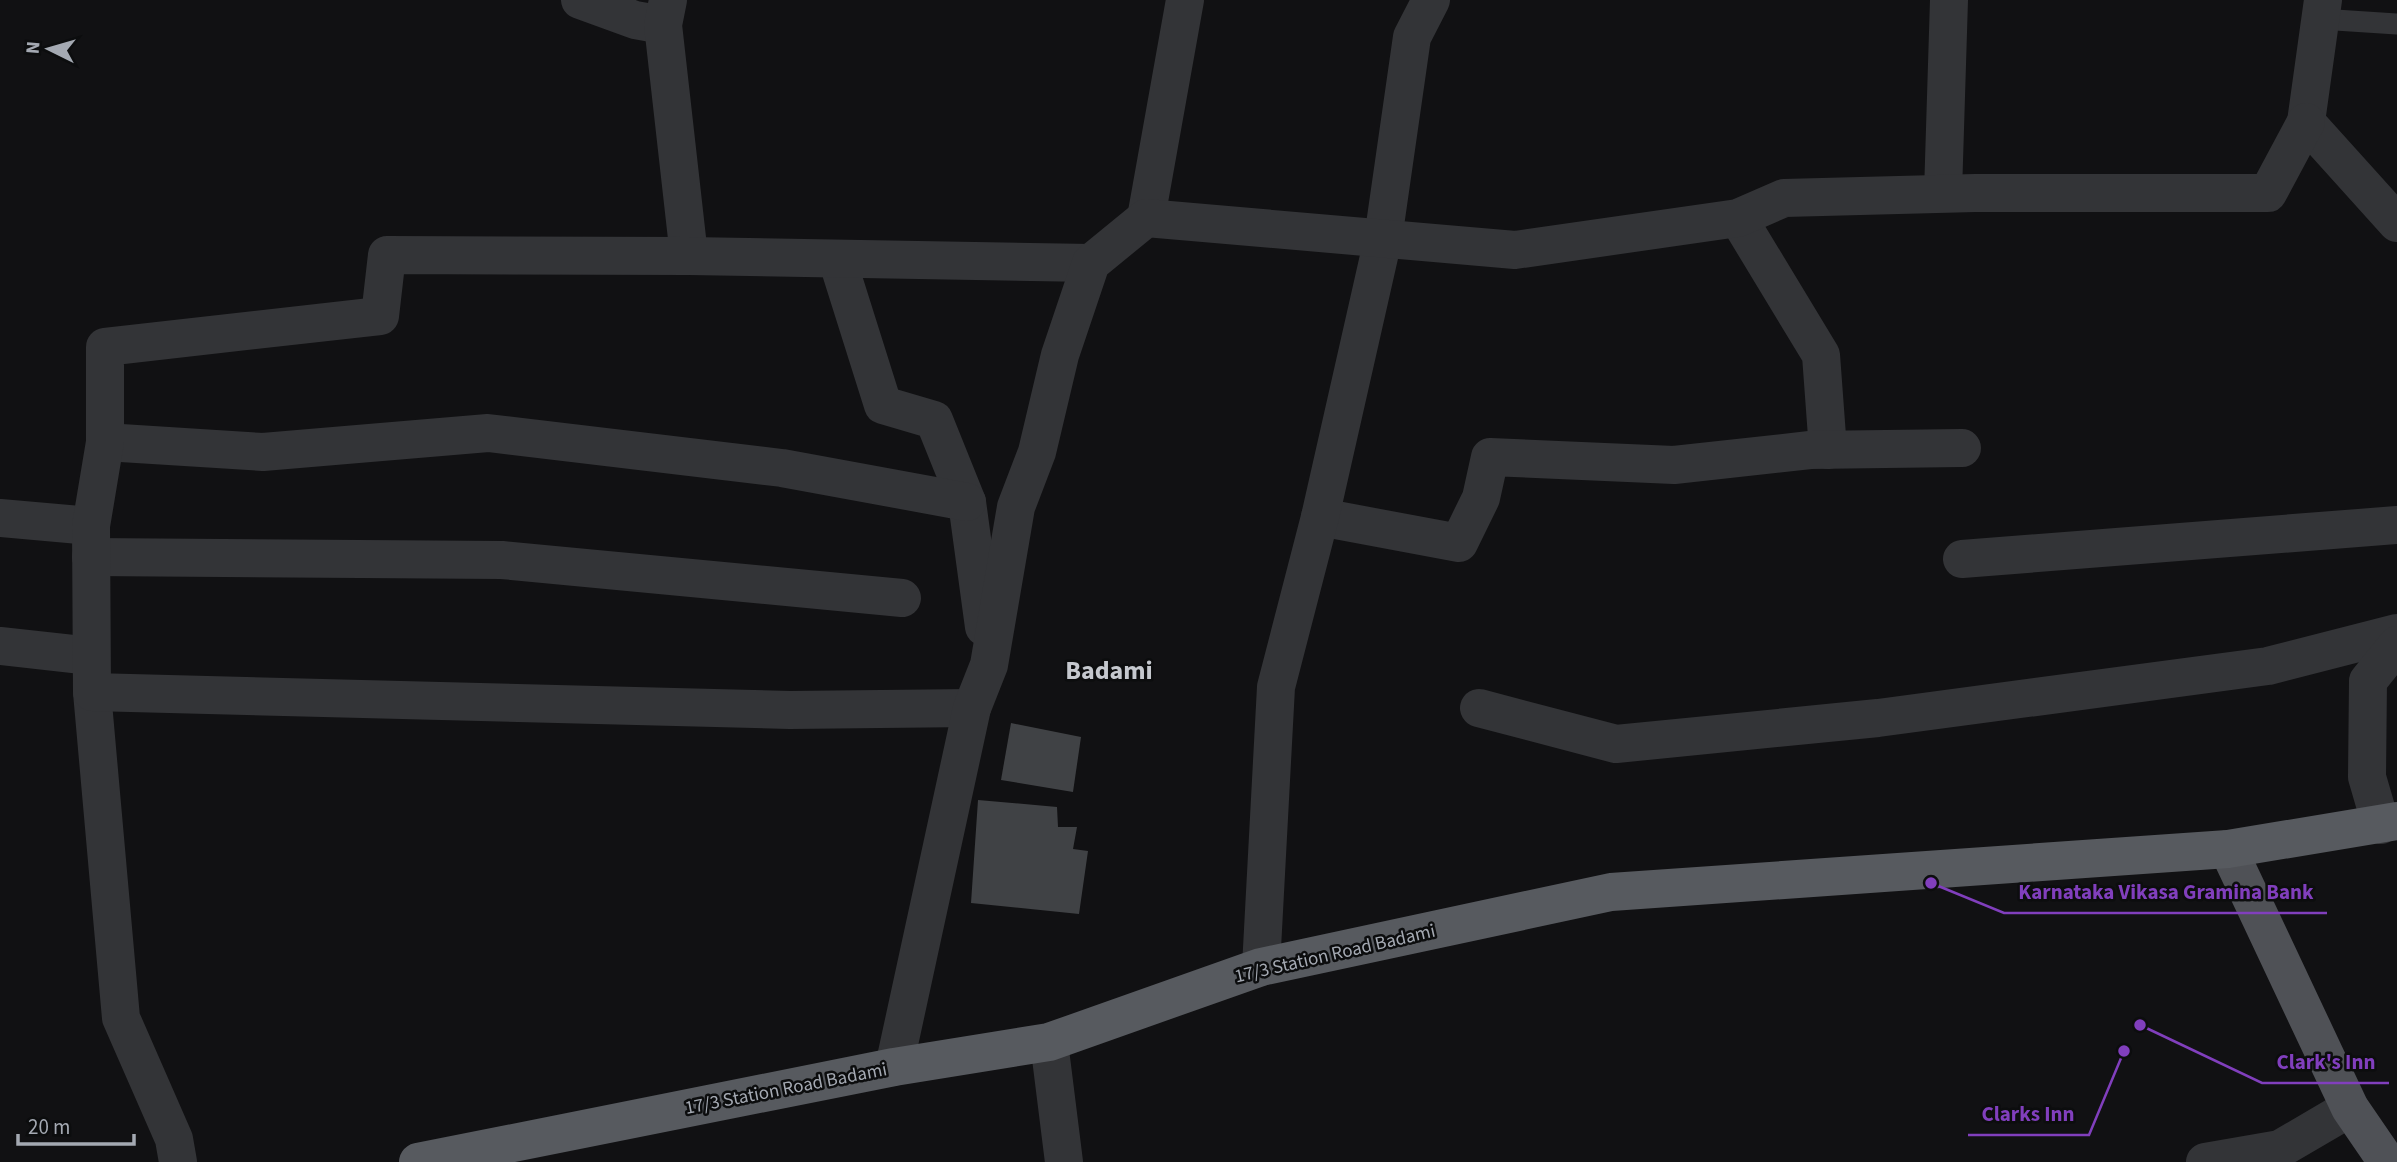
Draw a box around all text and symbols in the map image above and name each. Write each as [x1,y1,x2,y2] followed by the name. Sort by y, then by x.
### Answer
[14,14,84,84] north arrow
[20,40,48,55] text: N
[1065,652,1153,689] district label: Badami
[2004,871,2327,913] callout: Karnataka Vikasa Gramina Bank
[2018,877,2314,907] text: Karnataka Vikasa Gramina Bank
[1232,918,1438,990] street label: 17/3 Station Road Badami
[2262,1041,2389,1083] callout: Clark's Inn
[2277,1047,2375,1077] text: Clark's Inn
[683,1056,889,1122] street label: 17/3 Station Road Badami
[1968,1093,2089,1135] callout: Clarks Inn
[1981,1099,2075,1129] text: Clarks Inn
[18,1102,133,1146] scale bar
[28,1112,70,1142] text: 20 m

